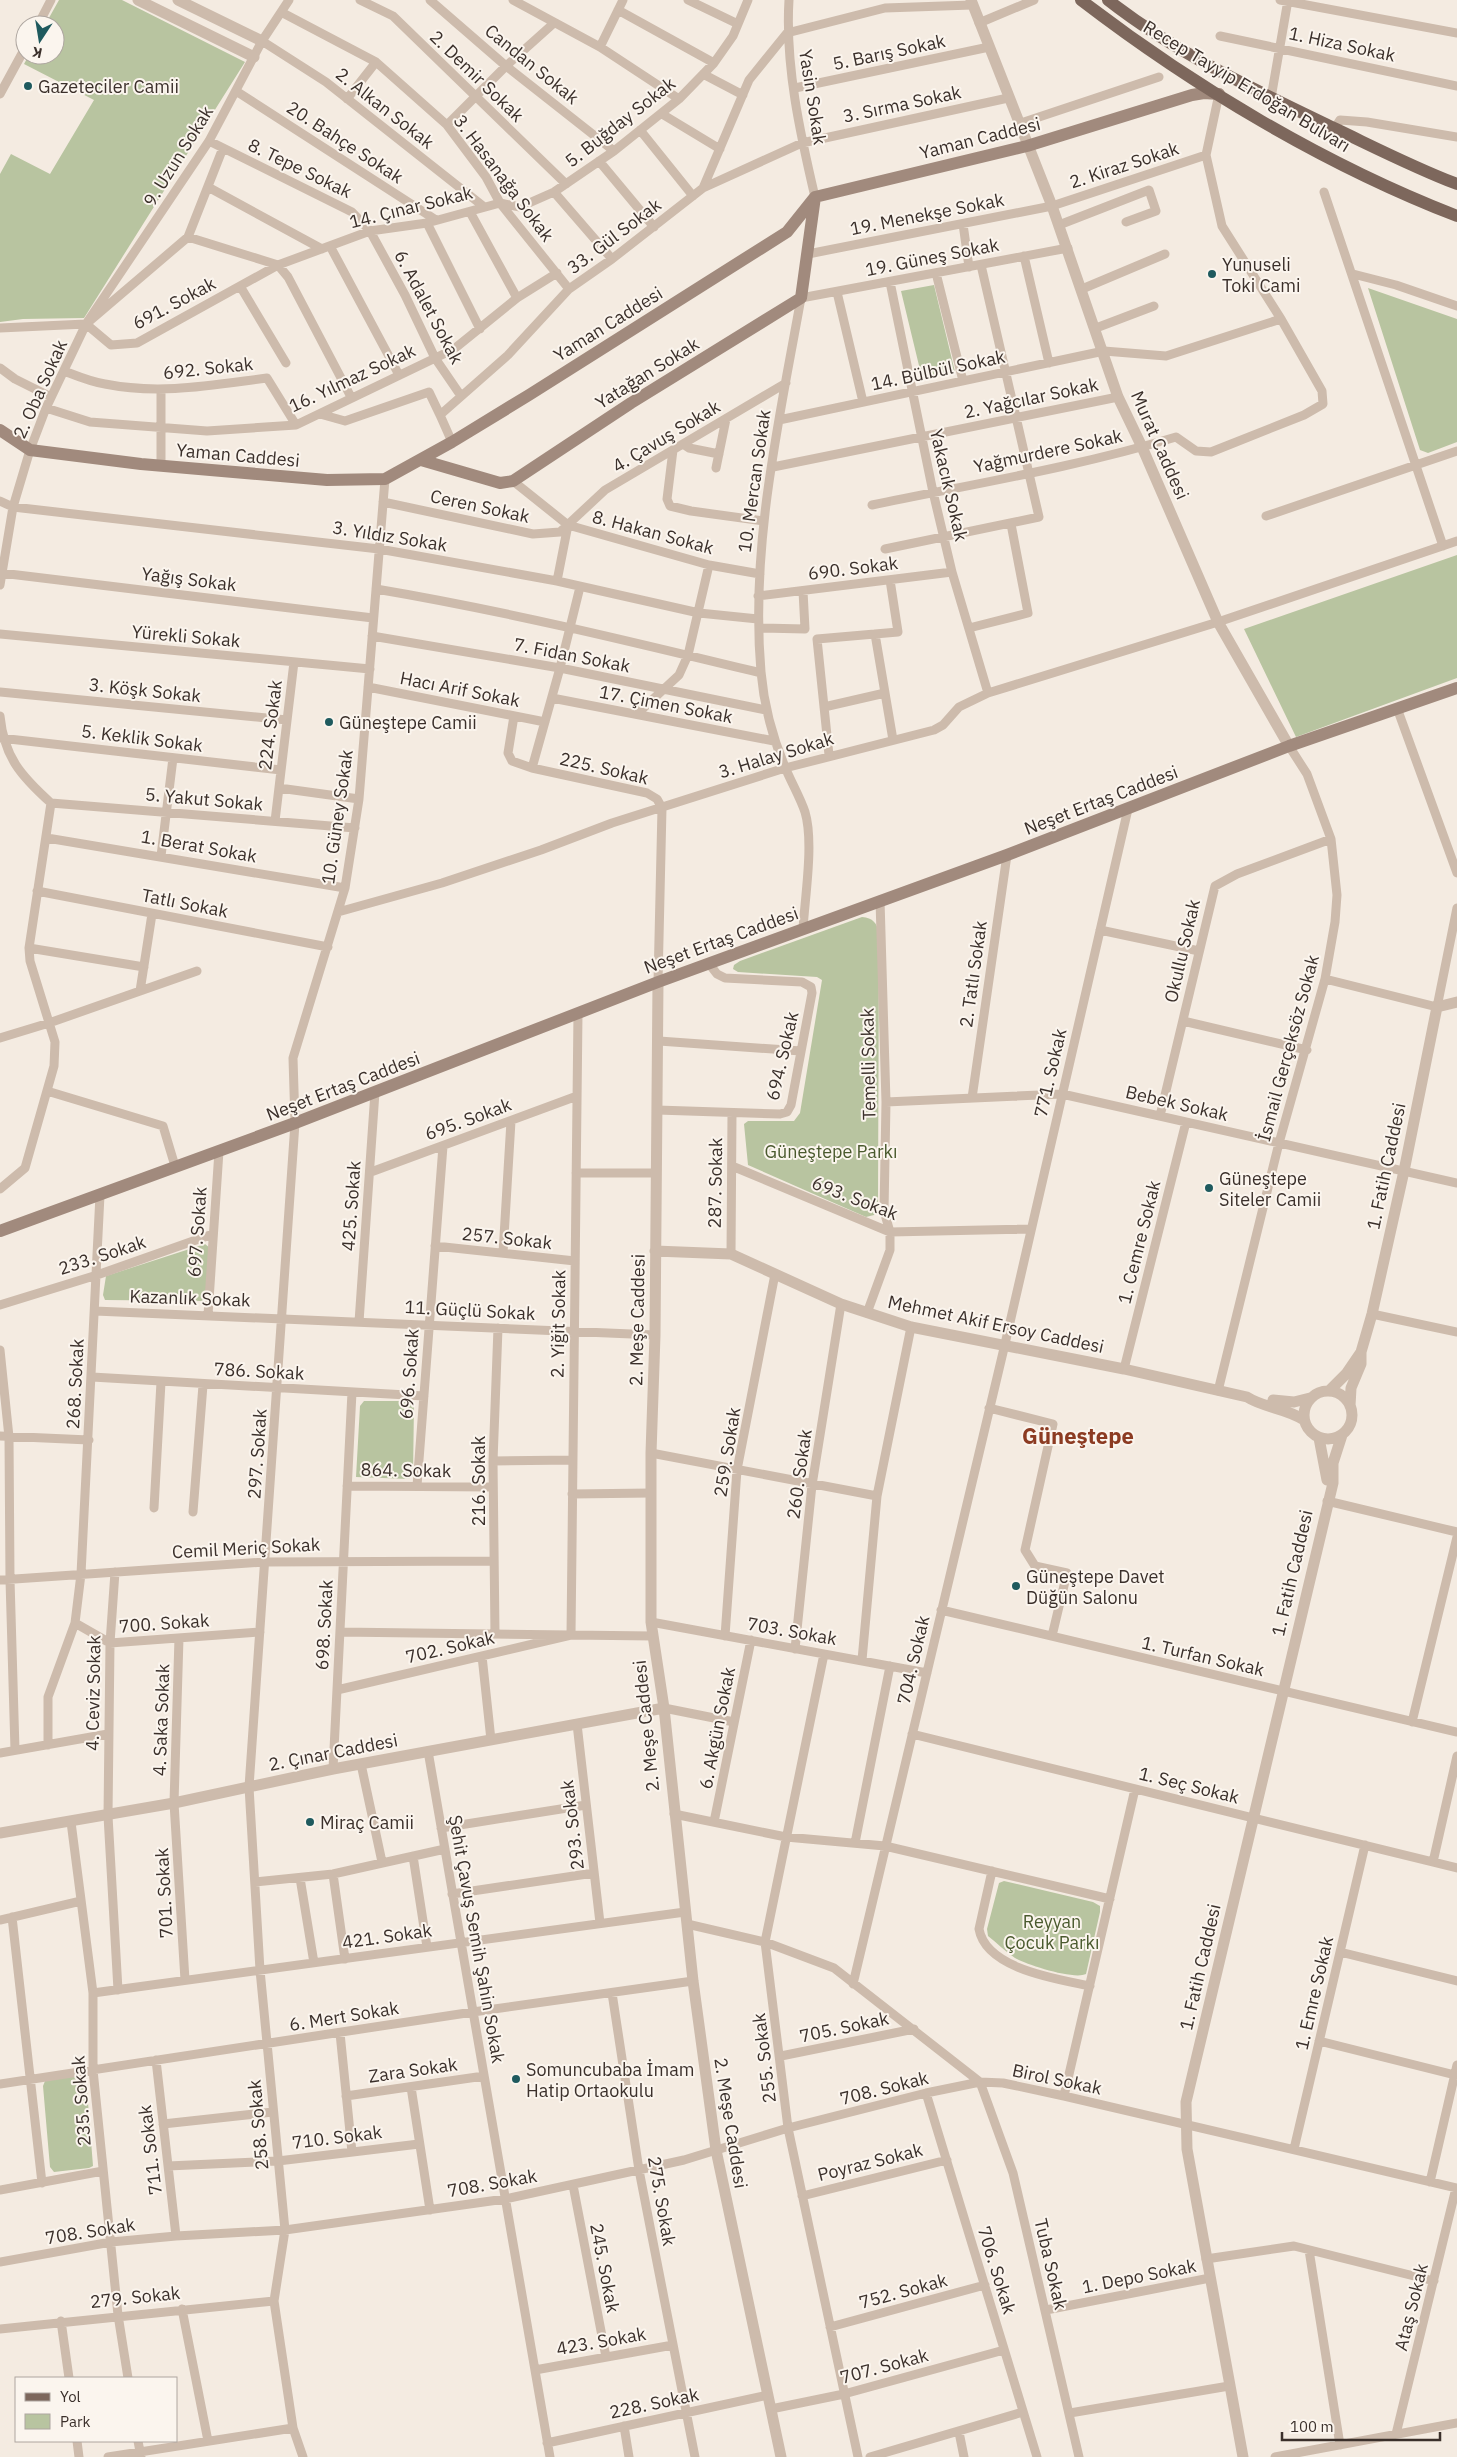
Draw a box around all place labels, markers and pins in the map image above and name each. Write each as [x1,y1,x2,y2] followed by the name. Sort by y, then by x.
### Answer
[38,75,179,98] place label: Gazeteciler Camii
[22,80,34,92] marker: Gazeteciler Camii
[1222,253,1300,297] place label: Yunuseli Toki Cami
[1206,268,1218,280] marker: Yunuseli Toki Cami
[339,711,477,734] place label: Güneştepe Camii
[323,716,335,728] marker: Güneştepe Camii
[1219,1167,1321,1211] place label: Güneştepe Siteler Camii
[1203,1182,1215,1194] marker: Güneştepe Siteler Camii
[1026,1565,1165,1609] place label: Güneştepe Davet Düğün Salonu
[1010,1580,1022,1592] marker: Güneştepe Davet Düğün Salonu
[320,1811,414,1834] place label: Miraç Camii
[304,1816,316,1828] marker: Miraç Camii
[526,2058,695,2102] place label: Somuncubaba İmam Hatip Ortaokulu
[510,2073,522,2085] marker: Somuncubaba İmam Hatip Ortaokulu

